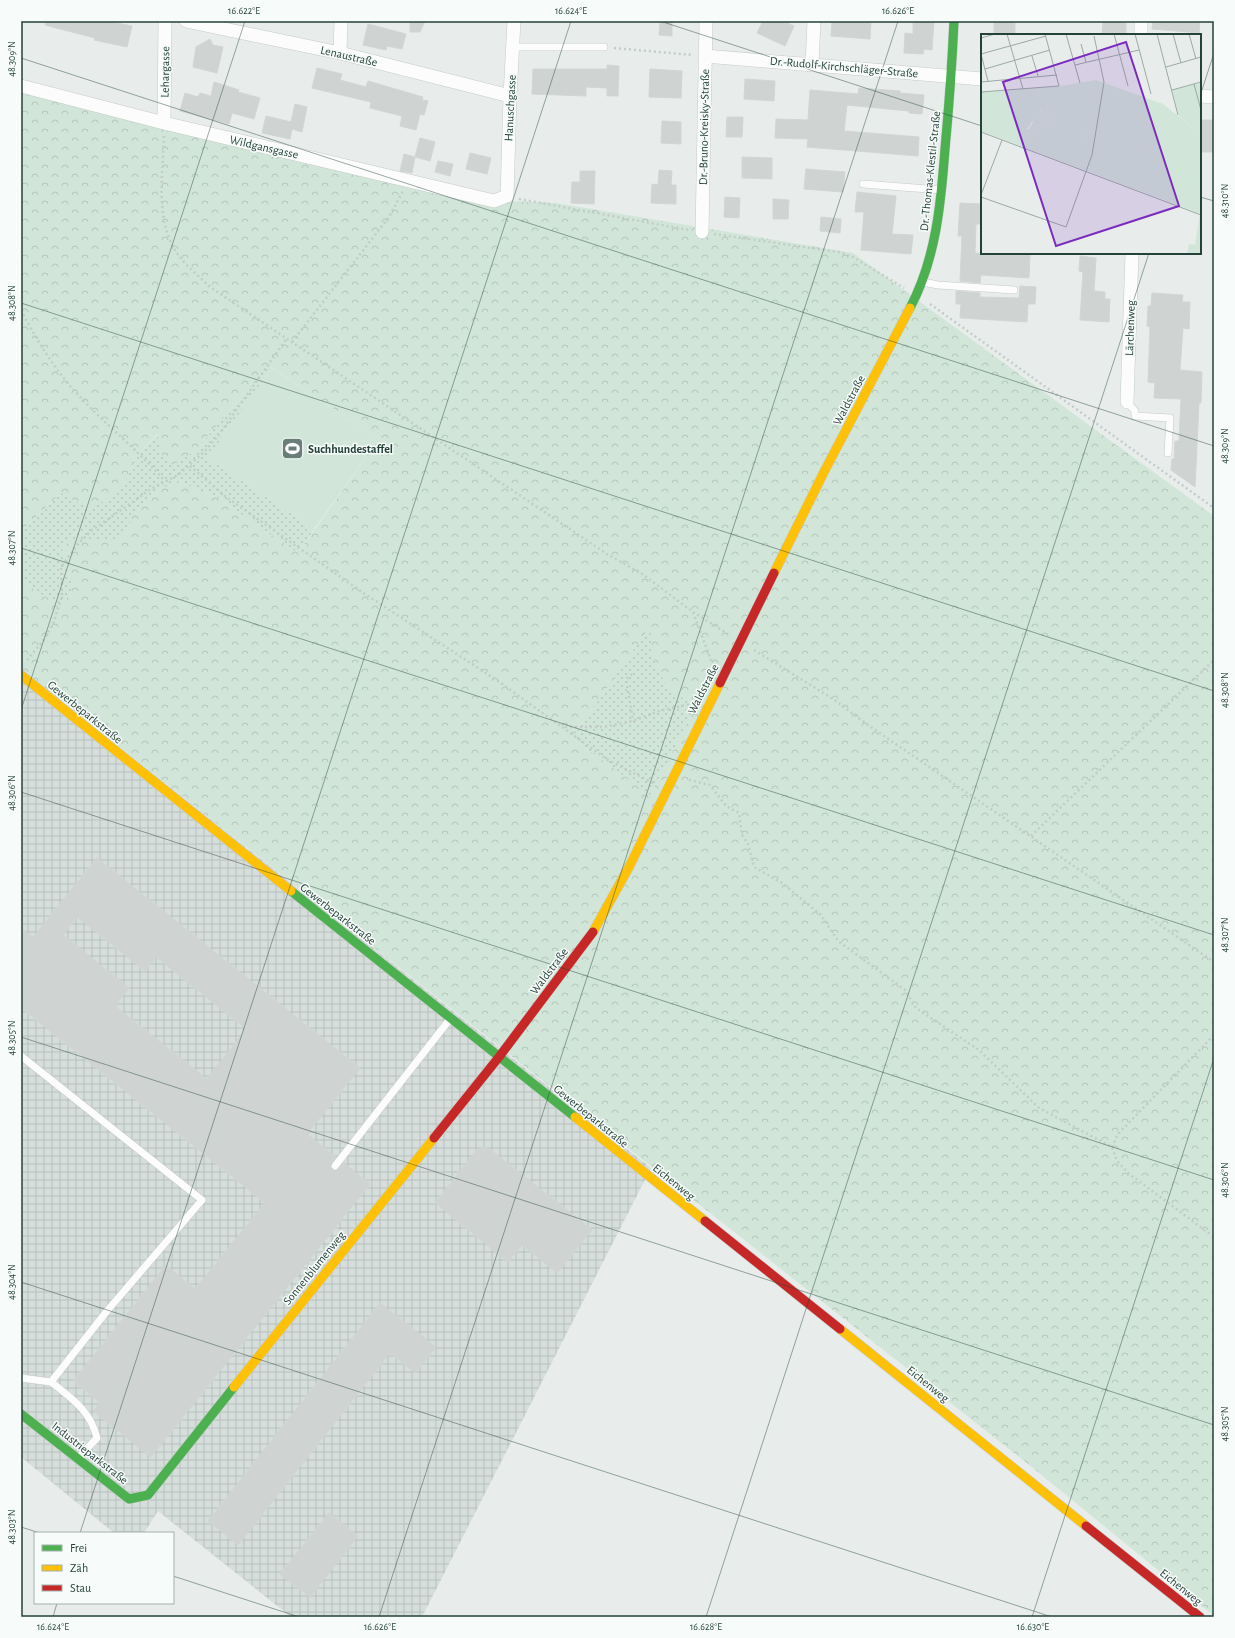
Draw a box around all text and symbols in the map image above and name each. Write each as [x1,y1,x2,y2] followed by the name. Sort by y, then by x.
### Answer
[228,6,260,16] text: 16.622°E
[555,6,587,16] text: 16.624°E
[882,6,914,16] text: 16.626°E
[981,34,1201,254] inset map
[7,41,17,77] text: 48.309°N
[319,44,379,68] street label: Lenaustraße
[159,46,171,98] street label: Lehargasse
[769,55,919,79] street label: Dr.-Rudolf-Kirchschläger-Straße
[697,69,712,185] street label: Dr.-Bruno-Kreisky-Straße
[502,74,518,142] street label: Hanuschgasse
[918,110,942,232] street label: Dr.-Thomas-Klestil-Straße
[228,133,300,161] street label: Wildgansgasse
[1220,184,1230,218] text: 48.310°N
[7,285,17,321] text: 48.308°N
[1123,300,1137,356] street label: Lärchenweg
[831,373,867,427] street label: Waldstraße
[1220,428,1230,464] text: 48.309°N
[280,436,306,462] sports icon: Suchhundestaffel
[308,443,393,455] place label: Suchhundestaffel
[7,530,17,566] text: 48.307°N
[685,662,721,716] street label: Waldstraße
[1220,672,1230,708] text: 48.308°N
[45,678,125,746] street label: Gewerbeparkstraße
[7,775,17,811] text: 48.306°N
[298,881,378,947] street label: Gewerbeparkstraße
[1220,917,1230,953] text: 48.307°N
[528,946,570,996] street label: Waldstraße
[7,1020,17,1056] text: 48.305°N
[551,1082,631,1150] street label: Gewerbeparkstraße
[651,1162,697,1203] street label: Eichenweg
[1220,1162,1230,1198] text: 48.306°N
[281,1229,347,1307] street label: Sonnenblumenweg
[7,1264,17,1300] text: 48.304°N
[905,1364,951,1405] street label: Eichenweg
[1220,1406,1230,1442] text: 48.305°N
[50,1420,130,1486] street label: Industrieparkstraße
[7,1509,17,1545] text: 48.303°N
[34,1532,174,1604] legend
[70,1542,87,1554] text: Frei
[70,1562,88,1574] text: Zäh
[1158,1567,1204,1608] street label: Eichenweg
[70,1582,91,1594] text: Stau
[37,1622,69,1632] text: 16.624°E
[364,1622,396,1632] text: 16.626°E
[690,1622,722,1632] text: 16.628°E
[1017,1622,1049,1632] text: 16.630°E

